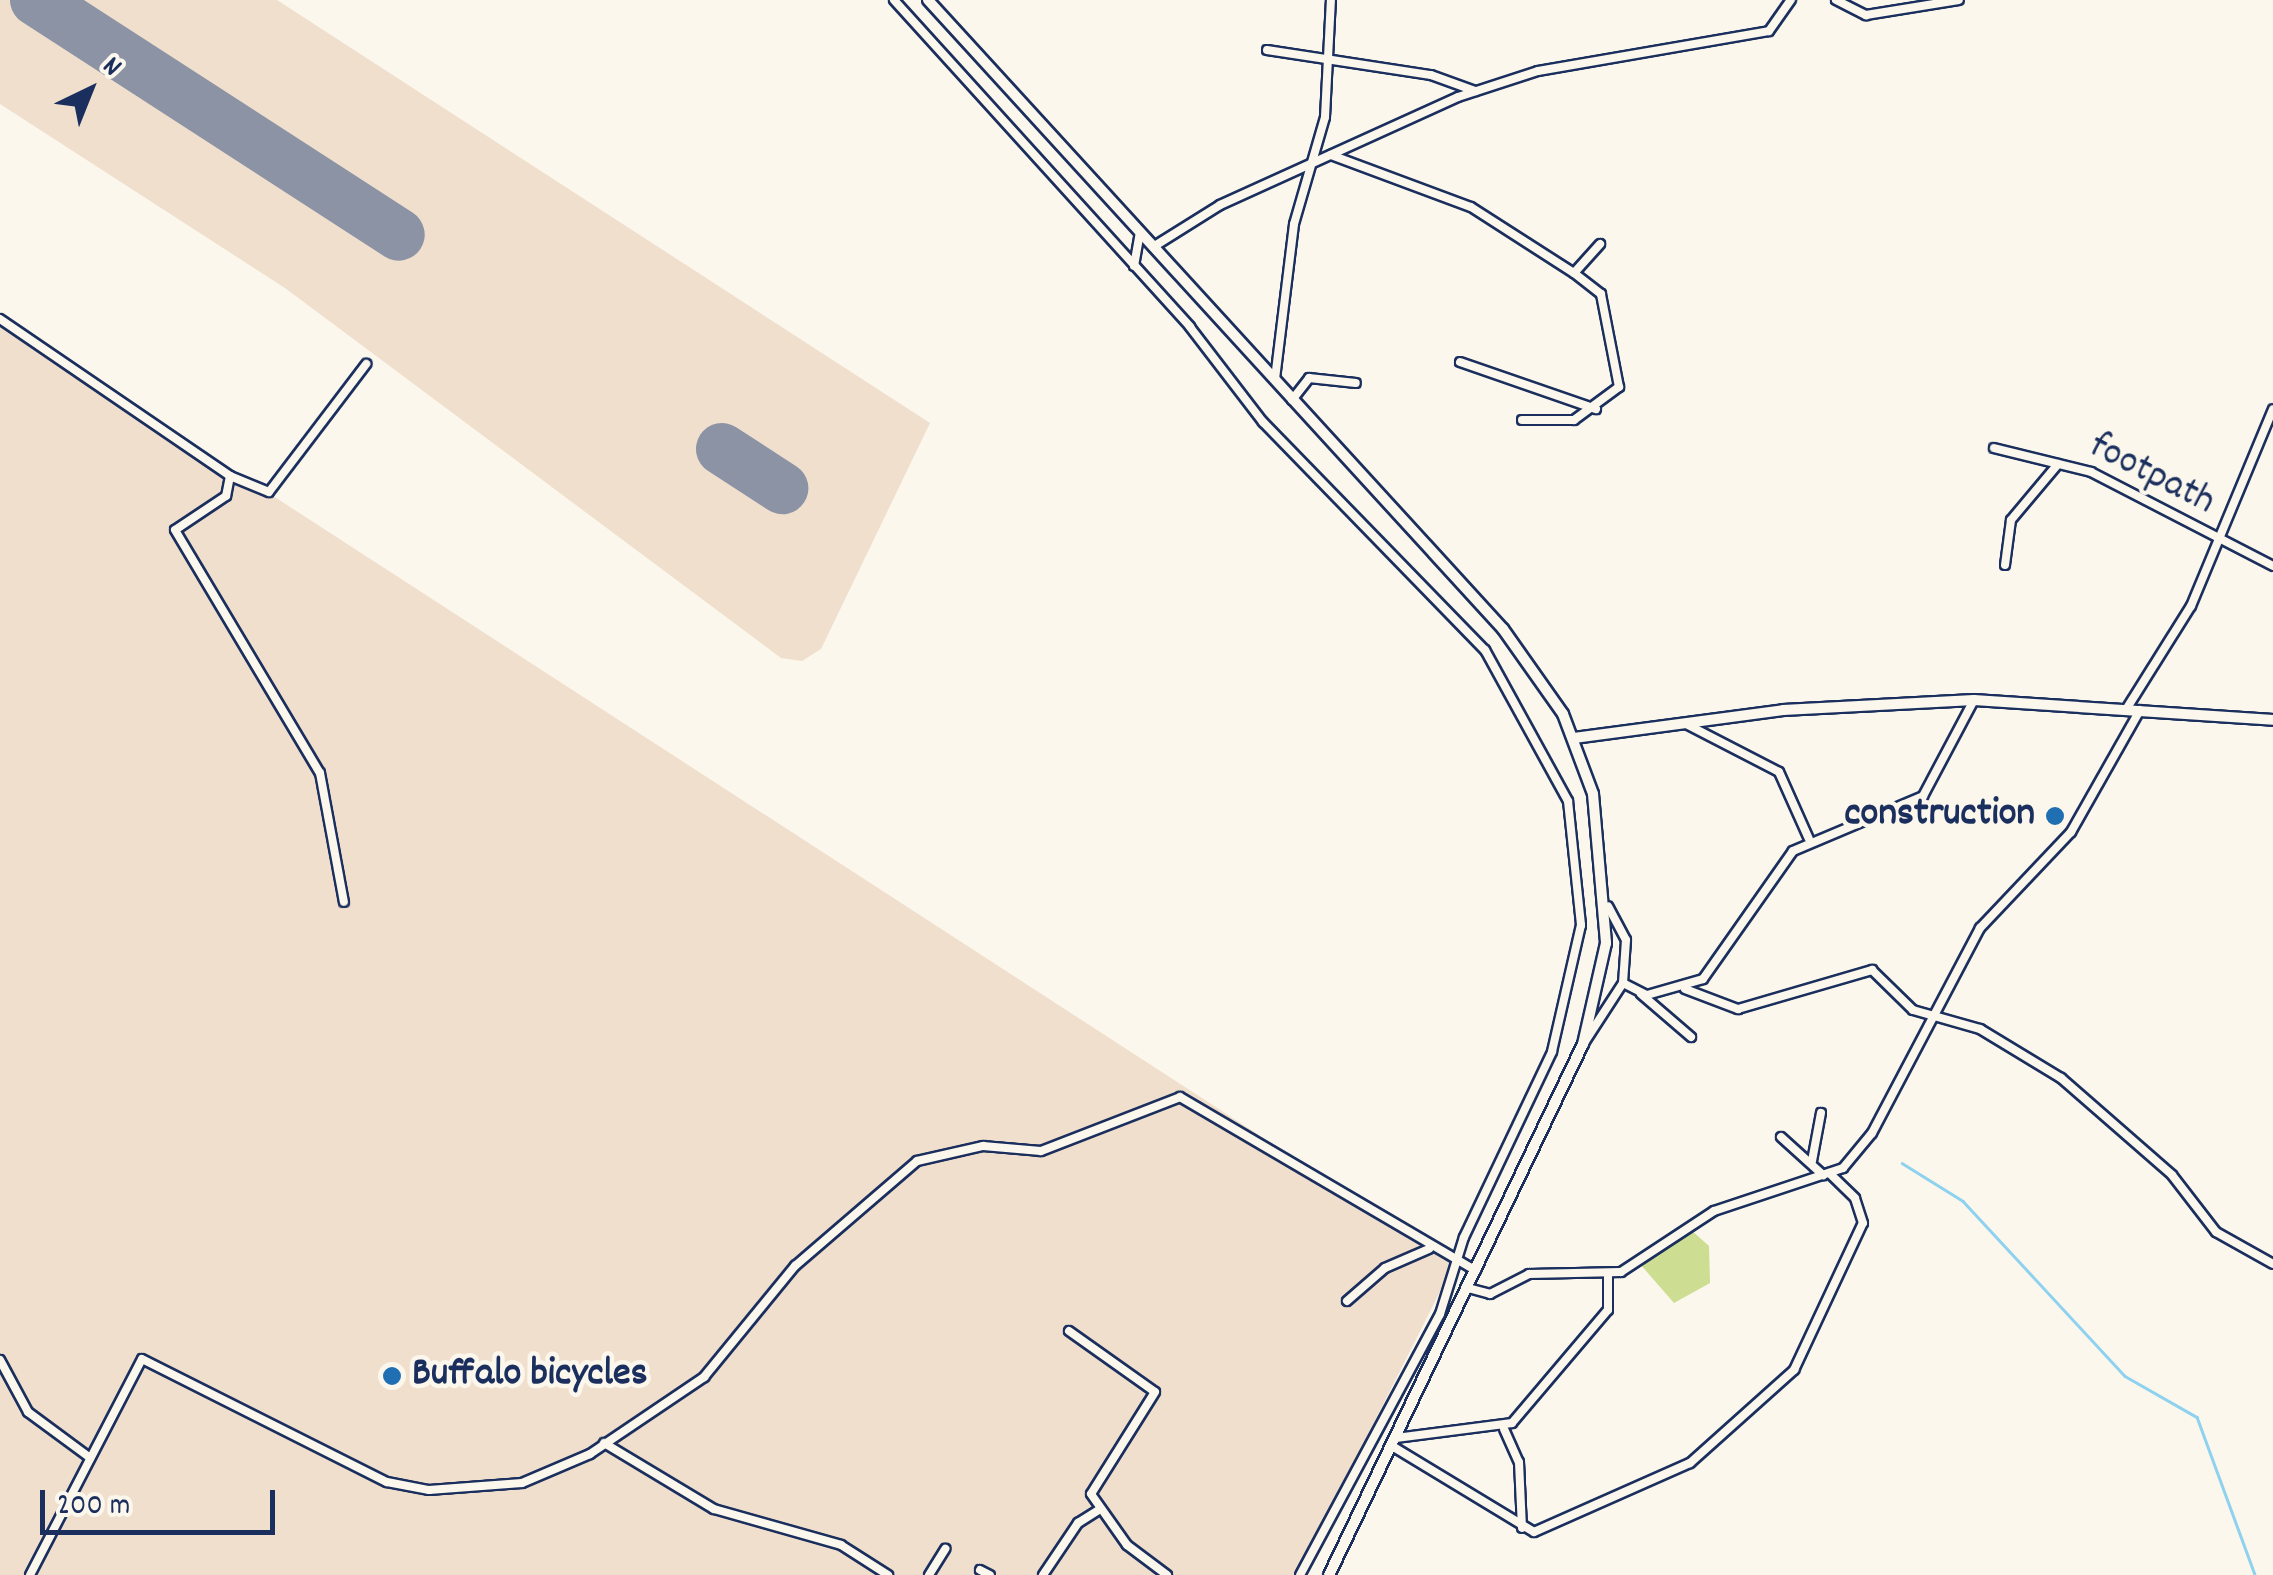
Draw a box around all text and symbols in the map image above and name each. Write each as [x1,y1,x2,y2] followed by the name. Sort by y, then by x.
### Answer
[40,40,140,140] north arrow
[92,49,129,87] text: N
[2080,424,2222,528] street label: footpath
[1845,792,2035,840] place label: construction
[2044,805,2066,827] marker: construction
[412,1352,647,1400] place label: Buffalo bicycles
[381,1365,403,1387] marker: Buffalo bicycles
[45,1470,280,1532] scale bar
[57,1486,130,1529] text: 200 m

